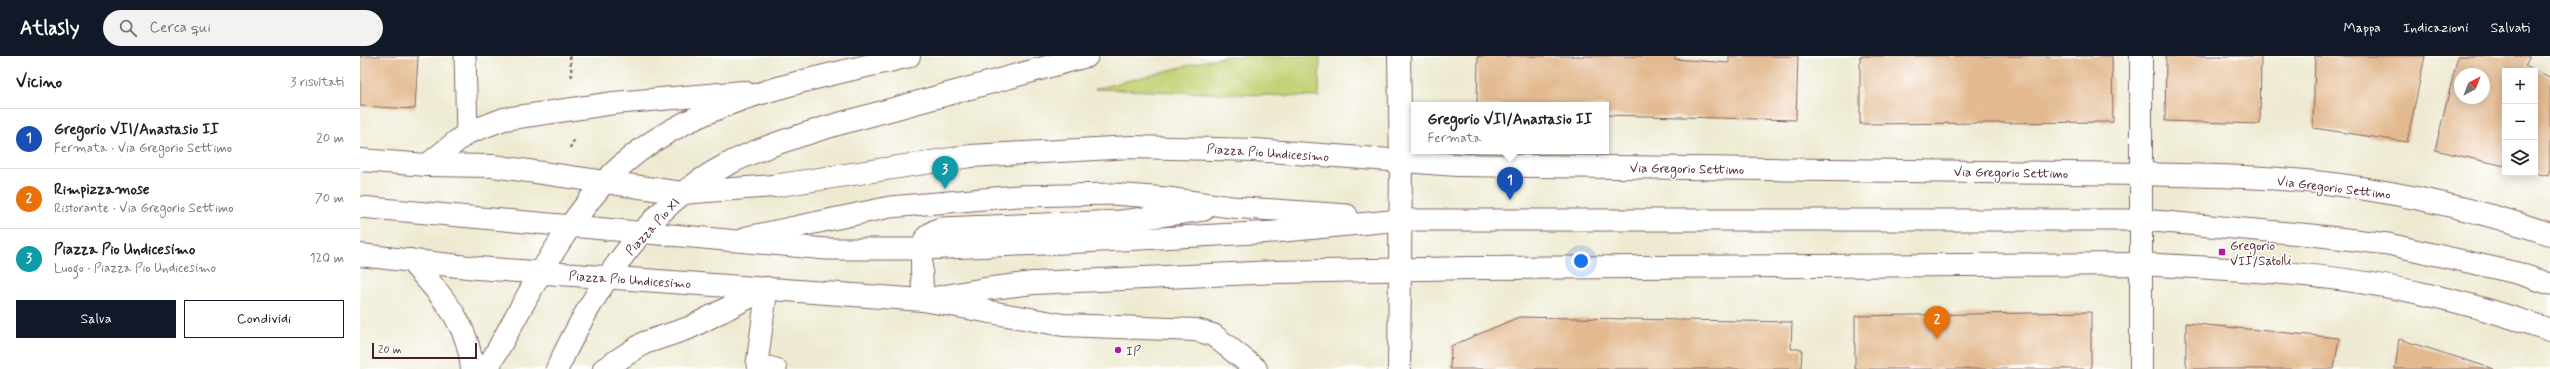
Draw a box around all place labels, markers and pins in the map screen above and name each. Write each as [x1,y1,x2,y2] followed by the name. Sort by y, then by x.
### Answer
[932,156,958,189] pin: 3
[1497,167,1523,200] pin: 1
[2230,238,2292,270] place label: Gregorio VII/Satolli
[2217,247,2227,257] marker: Gregorio VII/Satolli
[1924,306,1950,339] pin: 2
[1126,343,1141,360] place label: IP
[1113,345,1123,355] marker: IP

